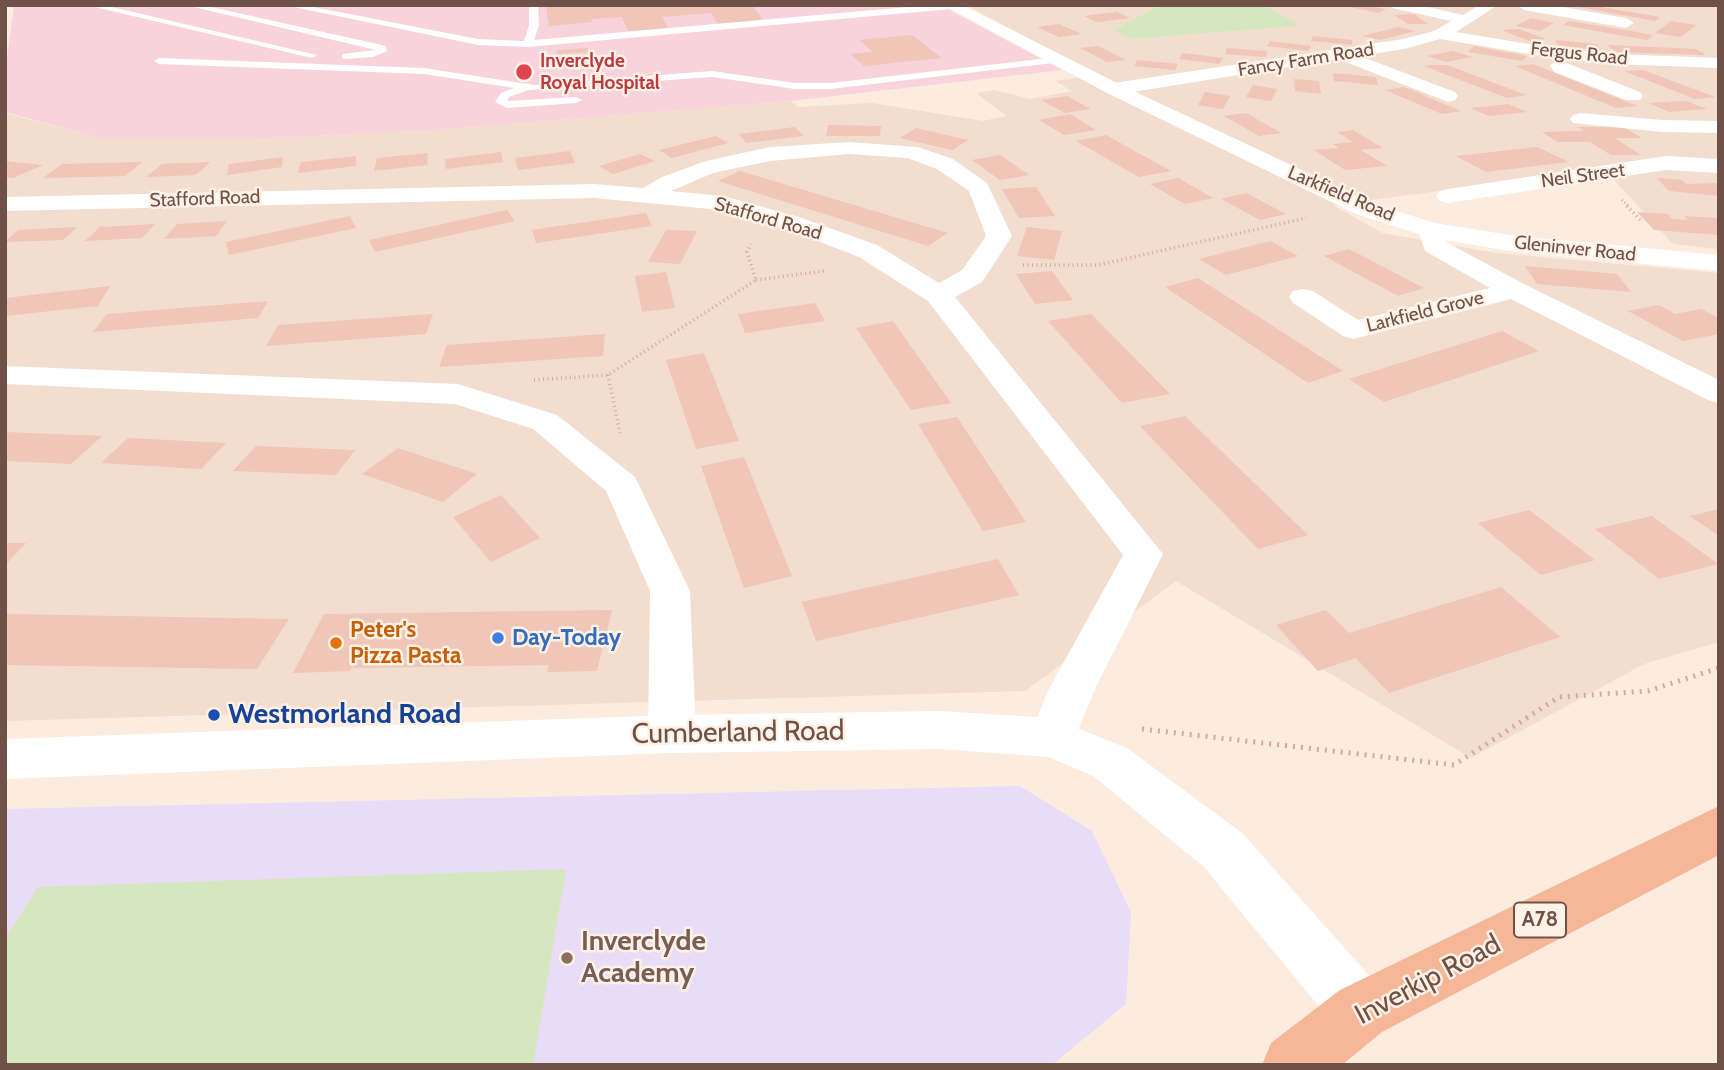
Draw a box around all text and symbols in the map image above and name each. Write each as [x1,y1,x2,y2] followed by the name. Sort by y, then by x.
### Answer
[1236,38,1376,82] street label: Fancy Farm Road
[1529,38,1629,70] street label: Fergus Road
[540,50,660,94] place label: Inverclyde Royal Hospital
[514,62,534,82] marker: Inverclyde Royal Hospital
[1540,159,1626,193] street label: Neil Street
[1284,161,1398,227] street label: Larkfield Road
[149,186,261,212] street label: Stafford Road
[712,193,824,245] street label: Stafford Road
[1513,231,1637,267] street label: Gleninver Road
[1364,286,1486,338] street label: Larkfield Grove
[350,616,461,670] place label: Peter's Pizza Pasta
[512,624,621,652] place label: Day-Today
[490,630,506,646] marker: Day-Today
[328,635,344,651] marker: Peter's Pizza Pasta
[228,698,461,732] place label: Westmorland Road
[206,707,222,723] marker: Westmorland Road
[631,714,845,752] street label: Cumberland Road
[1514,902,1566,937] road number: A78
[581,925,706,991] place label: Inverclyde Academy
[1349,928,1507,1032] street label: Inverkip Road
[559,950,575,966] marker: Inverclyde Academy

